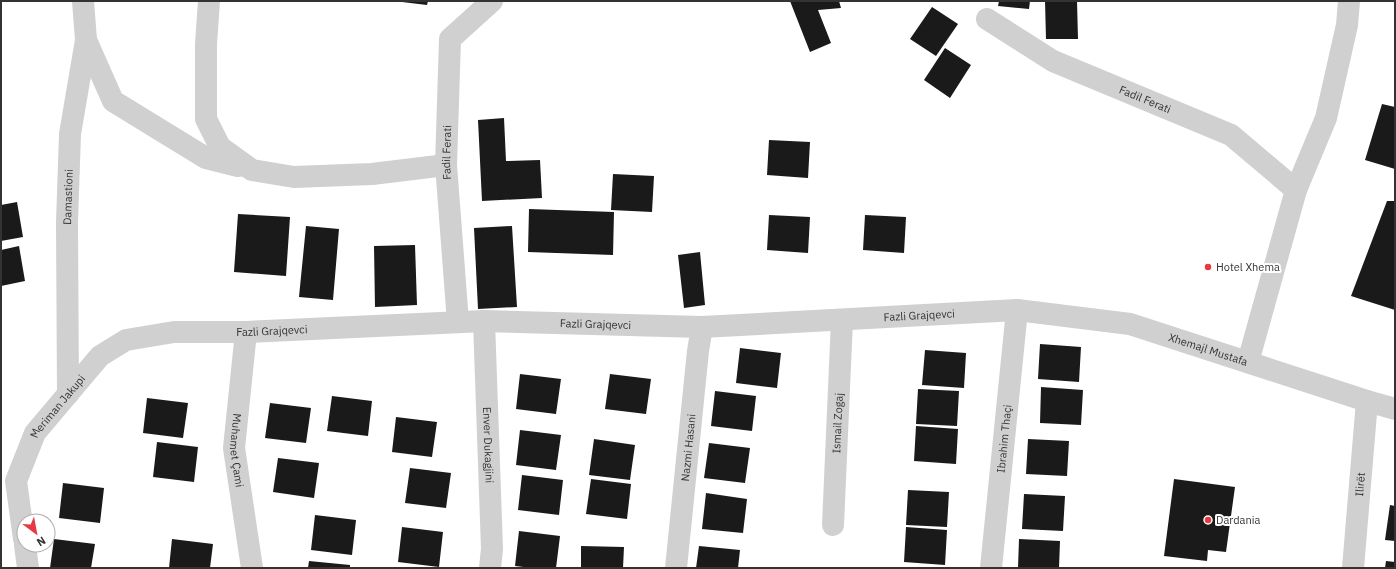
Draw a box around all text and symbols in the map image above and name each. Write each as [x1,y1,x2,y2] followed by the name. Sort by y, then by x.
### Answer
[1117,82,1173,116] street label: Fadil Ferati
[439,125,454,180] street label: Fadil Ferati
[60,169,76,225] street label: Damastioni
[1216,260,1280,274] place label: Hotel Xhema
[1203,262,1213,272] marker: Hotel Xhema
[883,306,955,324] street label: Fazli Grajqevci
[560,316,631,332] street label: Fazli Grajqevci
[236,322,308,339] street label: Fazli Grajqevci
[1167,330,1250,369] street label: Xhemajl Mustafa
[27,372,88,440] street label: Meriman Jakupi
[829,393,846,454] street label: Ismail Zogaj
[994,404,1014,473] street label: Ibrahim Thaçi
[480,407,497,483] street label: Enver Dukagjini
[227,413,247,488] street label: Muhamet Çami
[678,413,699,482] street label: Nazmi Hasani
[1352,472,1368,497] street label: Ilirët
[16,513,56,553] north arrow
[1216,513,1260,527] place label: Dardania
[1203,515,1213,525] marker: Dardania
[34,533,48,550] text: N

